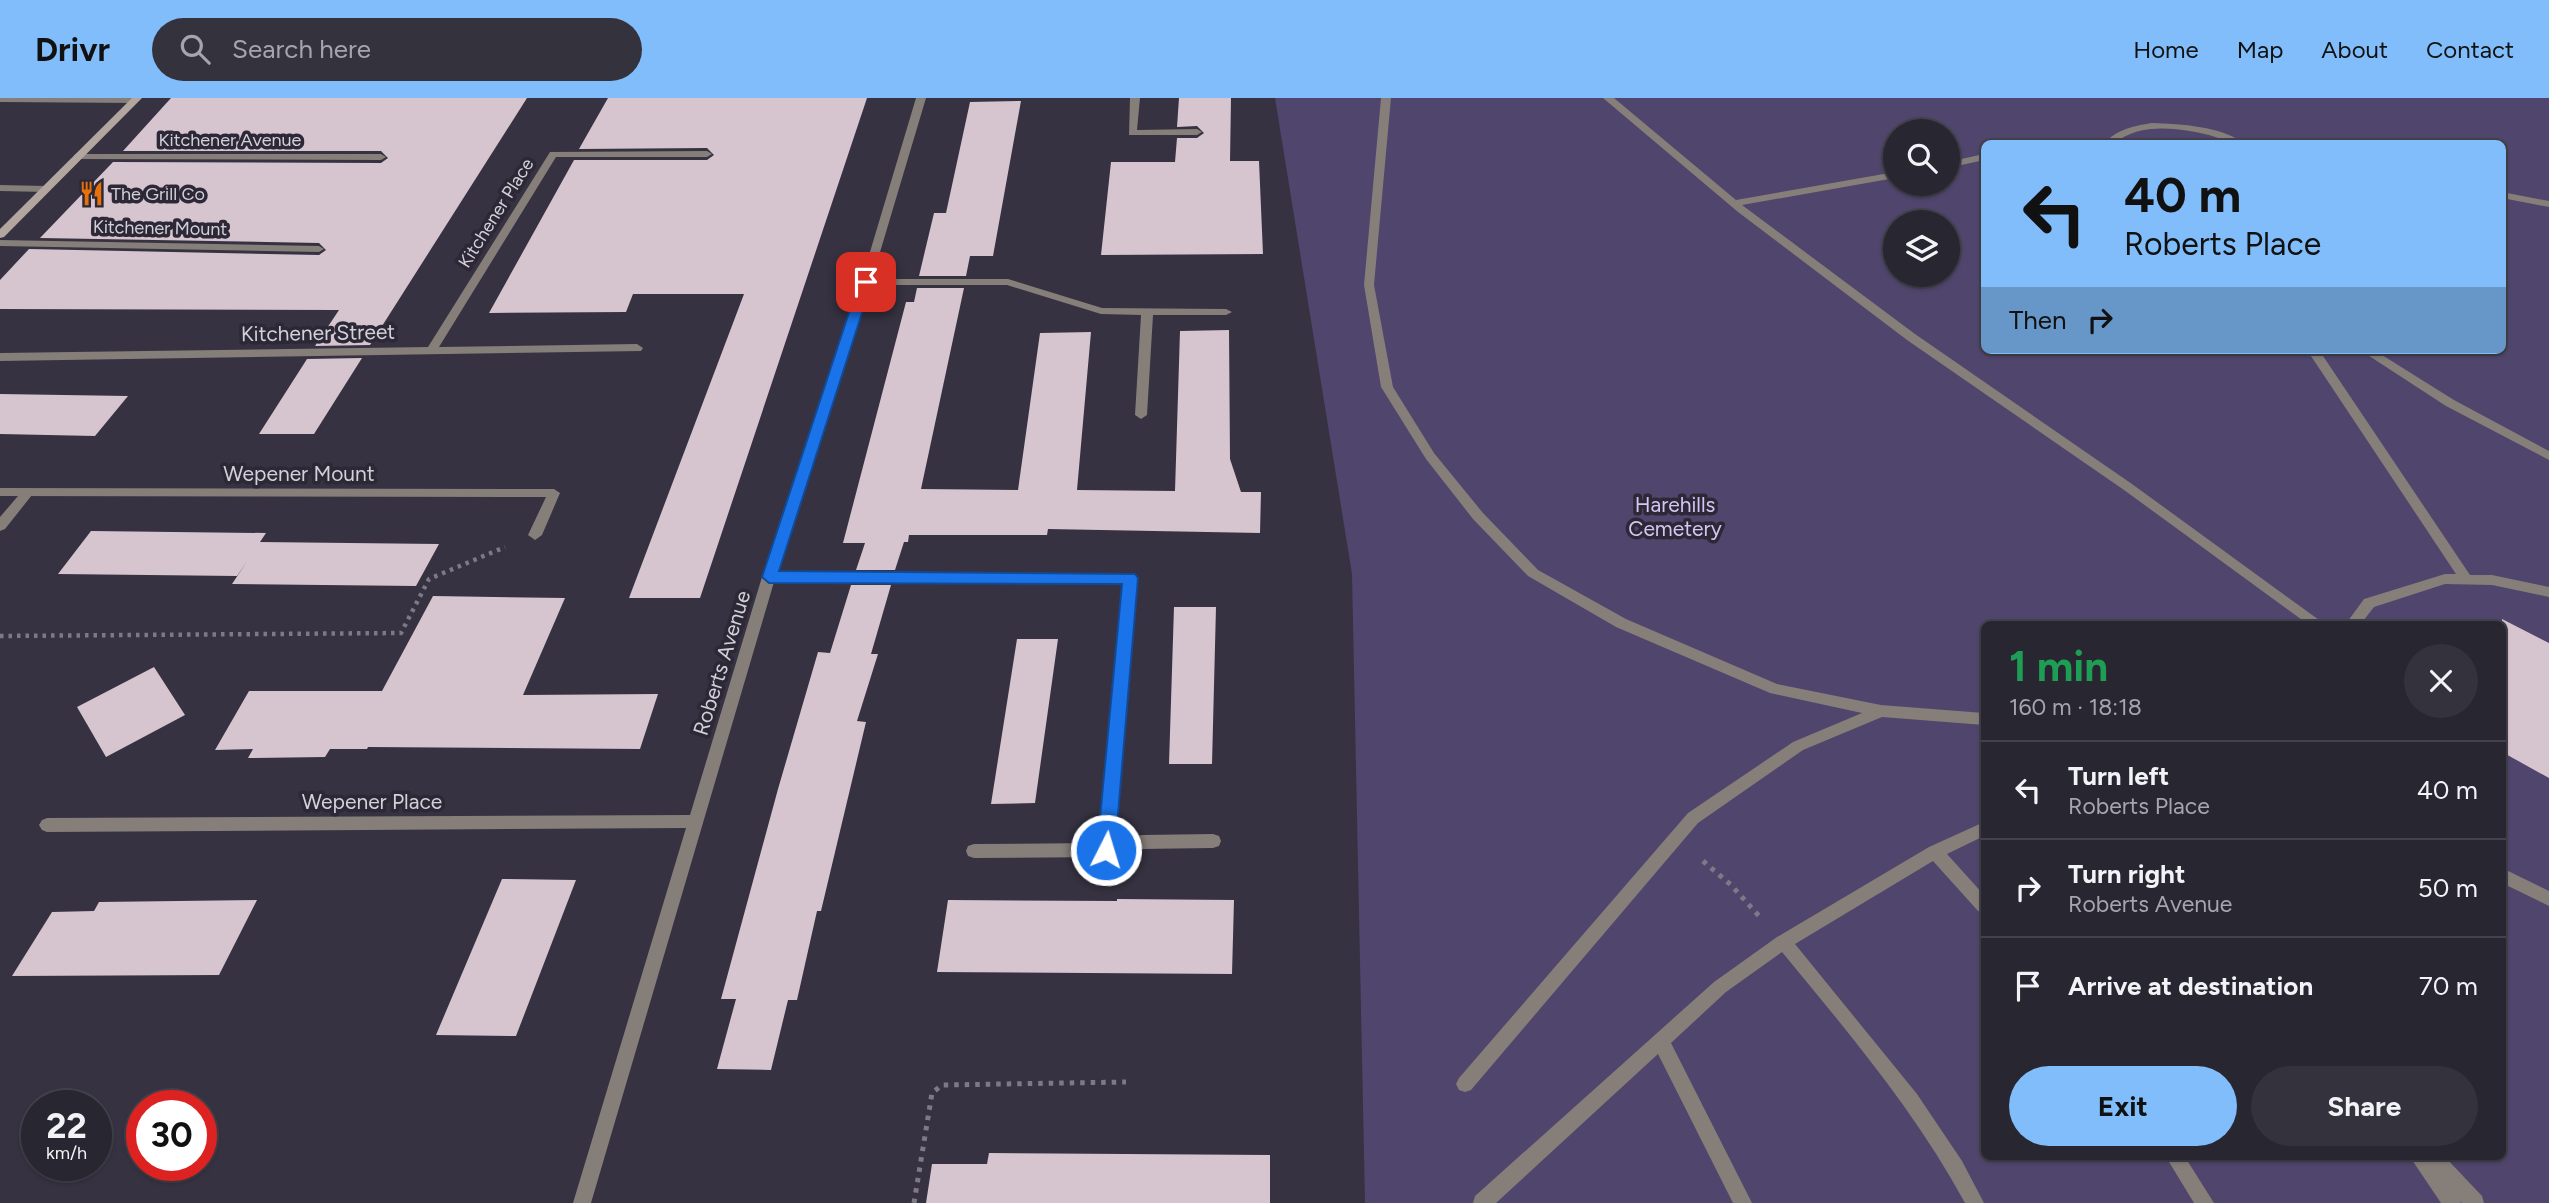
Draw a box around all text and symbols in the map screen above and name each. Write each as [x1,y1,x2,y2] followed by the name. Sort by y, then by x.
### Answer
[152,18,642,81] search box
[35,30,110,69] text: Drivr
[176,30,214,68] icon: search
[232,33,371,65] text: Search here
[2133,35,2199,64] text: Home
[2237,35,2283,64] text: Map
[2321,35,2388,64] text: About
[2426,35,2514,64] text: Contact
[1883,119,1960,287] map controls
[1883,119,1960,196] button: search
[159,129,302,151] street label: Kitchener Avenue
[454,154,539,272] street label: Kitchener Place
[2124,165,2241,224] text: 40 m
[2009,168,2100,259] icon: left
[77,180,105,208] restaurant icon: The Grill Co
[111,183,205,205] place label: The Grill Co
[1883,210,1960,287] button: layers
[93,216,228,240] street label: Kitchener Mount
[2124,225,2321,263] text: Roberts Place
[836,252,896,312] pin
[847,263,885,301] icon: arrive
[2081,301,2119,339] icon: right
[2009,304,2067,336] text: Then
[241,319,395,346] street label: Kitchener Street
[223,461,375,486] street label: Wepener Mount
[1628,492,1722,541] park label: Harehills Cemetery
[688,587,755,738] street label: Roberts Avenue
[2009,641,2108,692] text: 1 min
[2404,644,2478,718] button: close
[2009,693,2142,721] text: 160 m · 18:18
[2068,760,2169,792] text: Turn left
[2009,771,2047,809] icon: left
[2417,774,2478,806] text: 40 m
[302,789,442,814] street label: Wepener Place
[2068,792,2210,820] text: Roberts Place
[1069,813,1143,887] position arrow
[2068,858,2185,890] text: Turn right
[2009,869,2047,907] icon: right
[2418,872,2478,904] text: 50 m
[2068,890,2232,918] text: Roberts Avenue
[2009,967,2047,1005] icon: arrive
[2068,970,2313,1002] text: Arrive at destination
[2419,970,2478,1002] text: 70 m
[2009,1066,2237,1146] button: Exit
[2251,1066,2478,1146] button: Share
[126,1090,217,1181] speed limit sign: 30
[46,1105,87,1147] text: 22
[46,1142,87,1164] text: km/h

